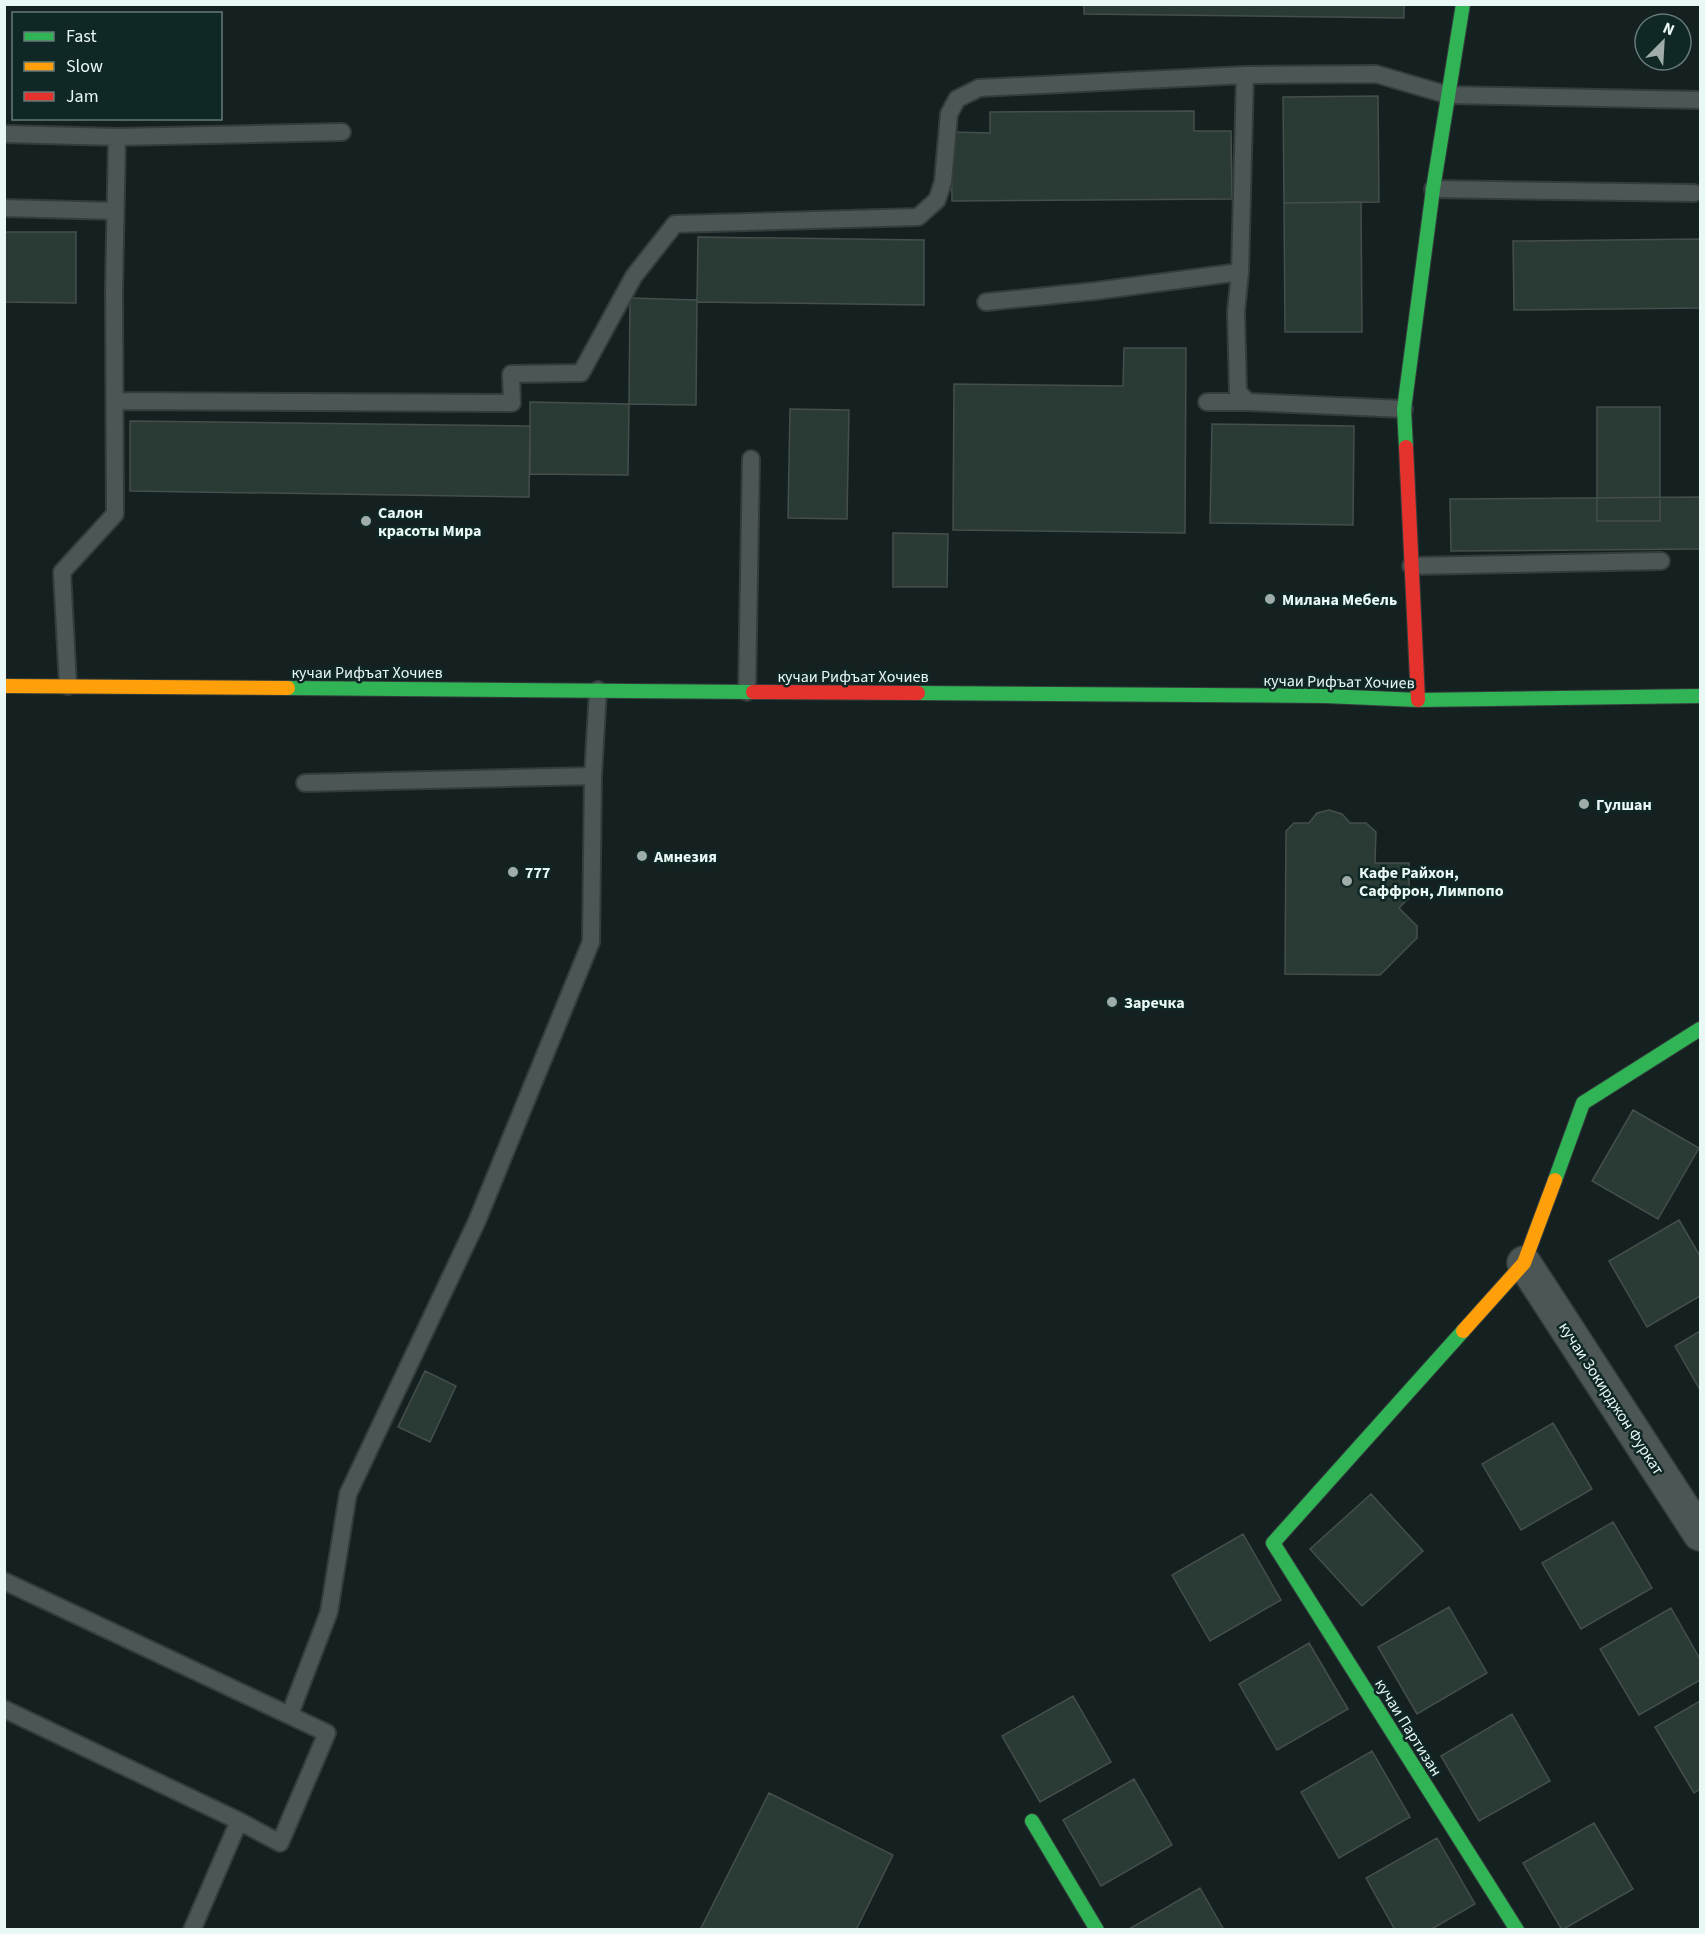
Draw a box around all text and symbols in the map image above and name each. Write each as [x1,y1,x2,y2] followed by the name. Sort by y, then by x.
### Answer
[12,12,222,120] legend
[1633,12,1693,72] north arrow
[1659,17,1678,41] text: N
[66,24,97,49] text: Fast
[66,54,103,79] text: Slow
[66,84,99,109] text: Jam
[378,502,482,542] place label: Салон красоты Мира
[359,514,373,528] marker: Салон красоты Мира
[1282,589,1397,611] place label: Милана Мебель
[1263,592,1277,606] marker: Милана Мебель
[291,662,443,684] street label: кучаи Рифъат Хочиев
[777,666,929,688] street label: кучаи Рифъат Хочиев
[1263,670,1415,694] street label: кучаи Рифъат Хочиев
[1596,794,1652,816] place label: Гулшан
[1577,797,1591,811] marker: Гулшан
[653,846,717,868] place label: Амнезия
[635,849,649,863] marker: Амнезия
[525,862,550,884] place label: 777
[1359,862,1504,902] place label: Кафе Райхон, Саффрон, Лимпопо
[506,865,520,879] marker: 777
[1340,874,1354,888] marker: Кафе Райхон, Саффрон, Лимпопо
[1124,992,1185,1014] place label: Заречка
[1105,995,1119,1009] marker: Заречка
[1553,1318,1669,1479] street label: кучаи Зокирджон Фуркат
[1369,1674,1447,1781] street label: кучаи Партизан

